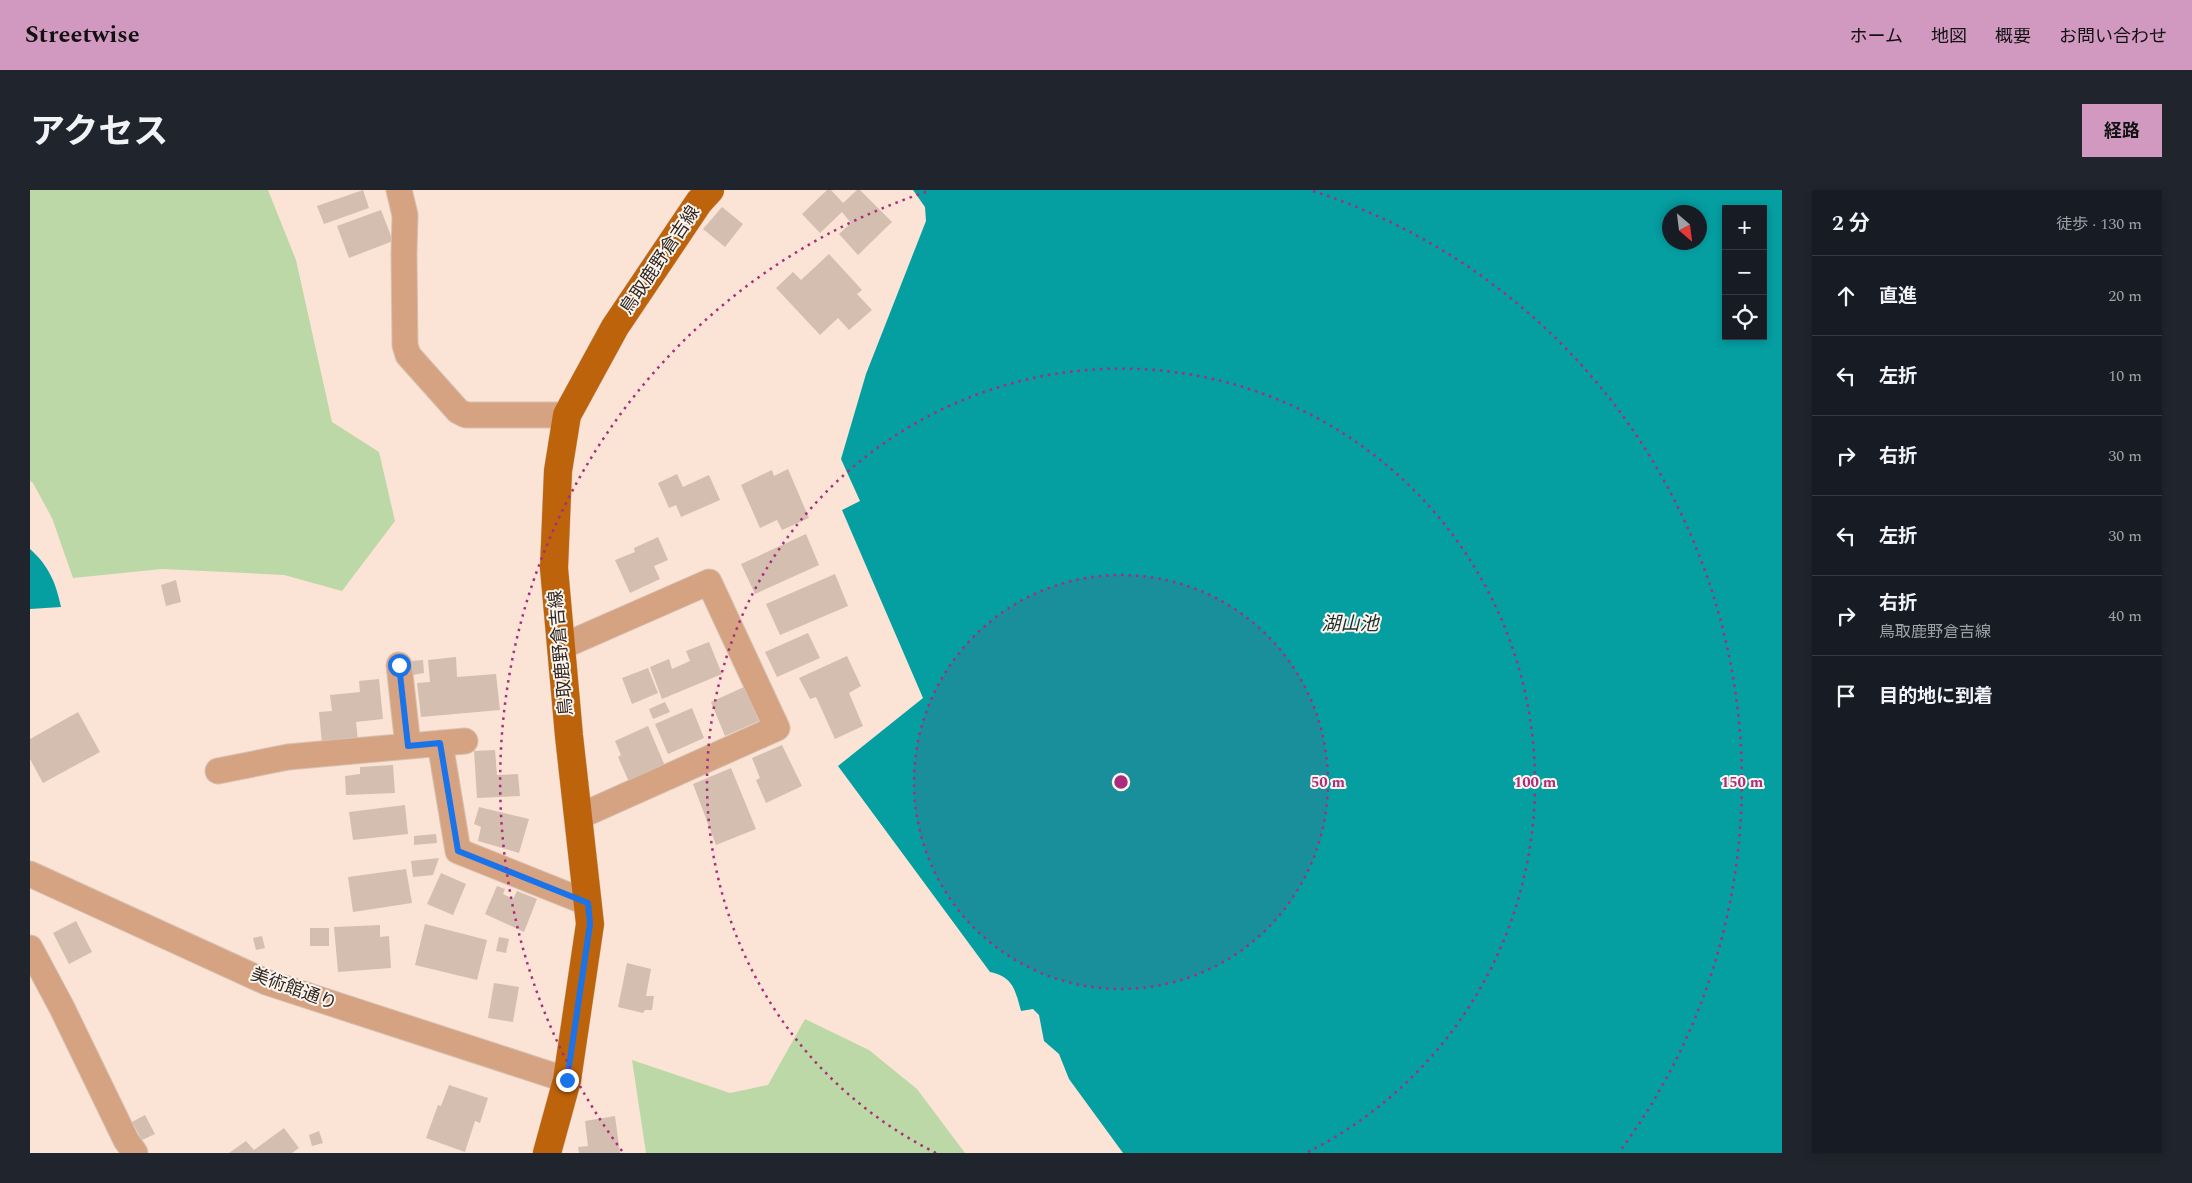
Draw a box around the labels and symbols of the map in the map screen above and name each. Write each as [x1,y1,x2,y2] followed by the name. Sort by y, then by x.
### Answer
[614,200,706,320] street label: 鳥取鹿野倉吉線
[1662,205,1707,250] north arrow
[542,589,580,717] street label: 鳥取鹿野倉吉線
[1321,610,1380,639] water label: 湖山池
[388,654,411,677] route start
[1311,771,1346,794] text: 50 m
[1514,771,1557,794] text: 100 m
[1721,771,1764,794] text: 150 m
[1112,773,1130,791] centre of rings
[247,961,341,1017] street label: 美術館通り
[556,1069,579,1092] route end

